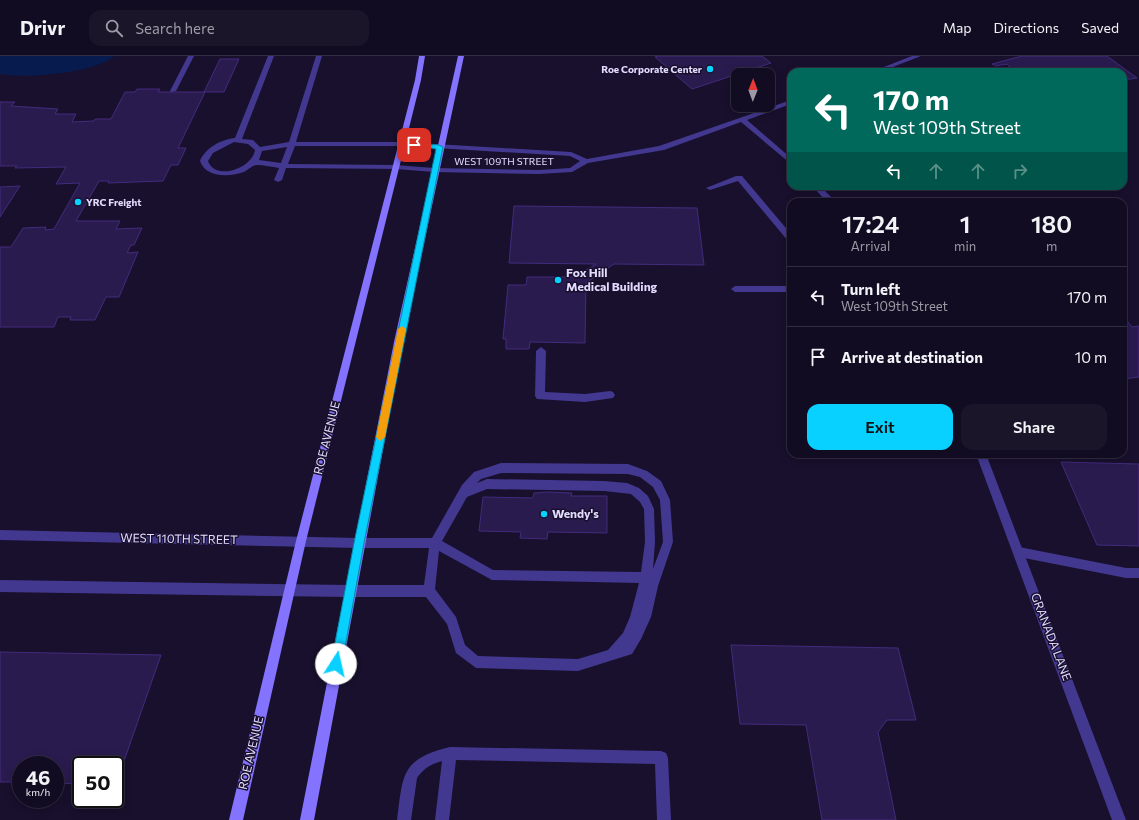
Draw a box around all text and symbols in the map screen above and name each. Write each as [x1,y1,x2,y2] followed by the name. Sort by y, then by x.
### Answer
[89,10,369,46] search box
[20,16,65,39] text: Drivr
[103,17,125,39] icon: search
[135,19,215,37] text: Search here
[943,19,972,36] text: Map
[994,19,1059,36] text: Directions
[1081,19,1119,36] text: Saved
[601,63,702,75] place label: Roe Corporate Center
[705,64,715,74] marker: Roe Corporate Center
[731,68,775,112] north arrow
[731,68,775,112] map controls
[873,82,949,116] text: 170 m
[807,84,859,136] icon: left
[873,116,1021,138] text: West 109th Street
[397,128,431,162] pin
[403,134,425,156] icon: arrive
[454,155,554,167] street label: WEST 109TH STREET
[883,160,905,182] icon: left
[925,160,947,182] icon: ahead
[967,160,989,182] icon: ahead
[1009,160,1031,182] icon: right
[86,196,141,208] place label: YRC Freight
[73,197,83,207] marker: YRC Freight
[842,209,899,238] text: 17:24
[960,209,970,238] text: 1
[1031,209,1072,238] text: 180
[851,238,890,254] text: Arrival
[954,238,976,254] text: min
[1046,238,1057,254] text: m
[566,265,658,293] place label: Fox Hill Medical Building
[553,275,563,285] marker: Fox Hill Medical Building
[841,280,900,298] text: Turn left
[807,286,829,308] icon: left
[1067,288,1107,306] text: 170 m
[841,298,948,314] text: West 109th Street
[807,346,829,368] icon: arrive
[841,348,983,366] text: Arrive at destination
[1075,348,1107,366] text: 10 m
[310,400,342,476] street label: ROE AVENUE
[807,404,953,450] button: Exit
[961,404,1107,450] button: Share
[552,506,599,520] place label: Wendy's
[539,509,549,519] marker: Wendy's
[120,530,238,546] street label: WEST 110TH STREET
[1029,591,1075,682] street label: GRANADA LANE
[315,643,357,685] position arrow
[235,715,265,791] street label: ROE AVENUE
[72,756,124,808] speed limit sign: 50
[26,765,50,789] text: 46
[26,786,50,798] text: km/h

